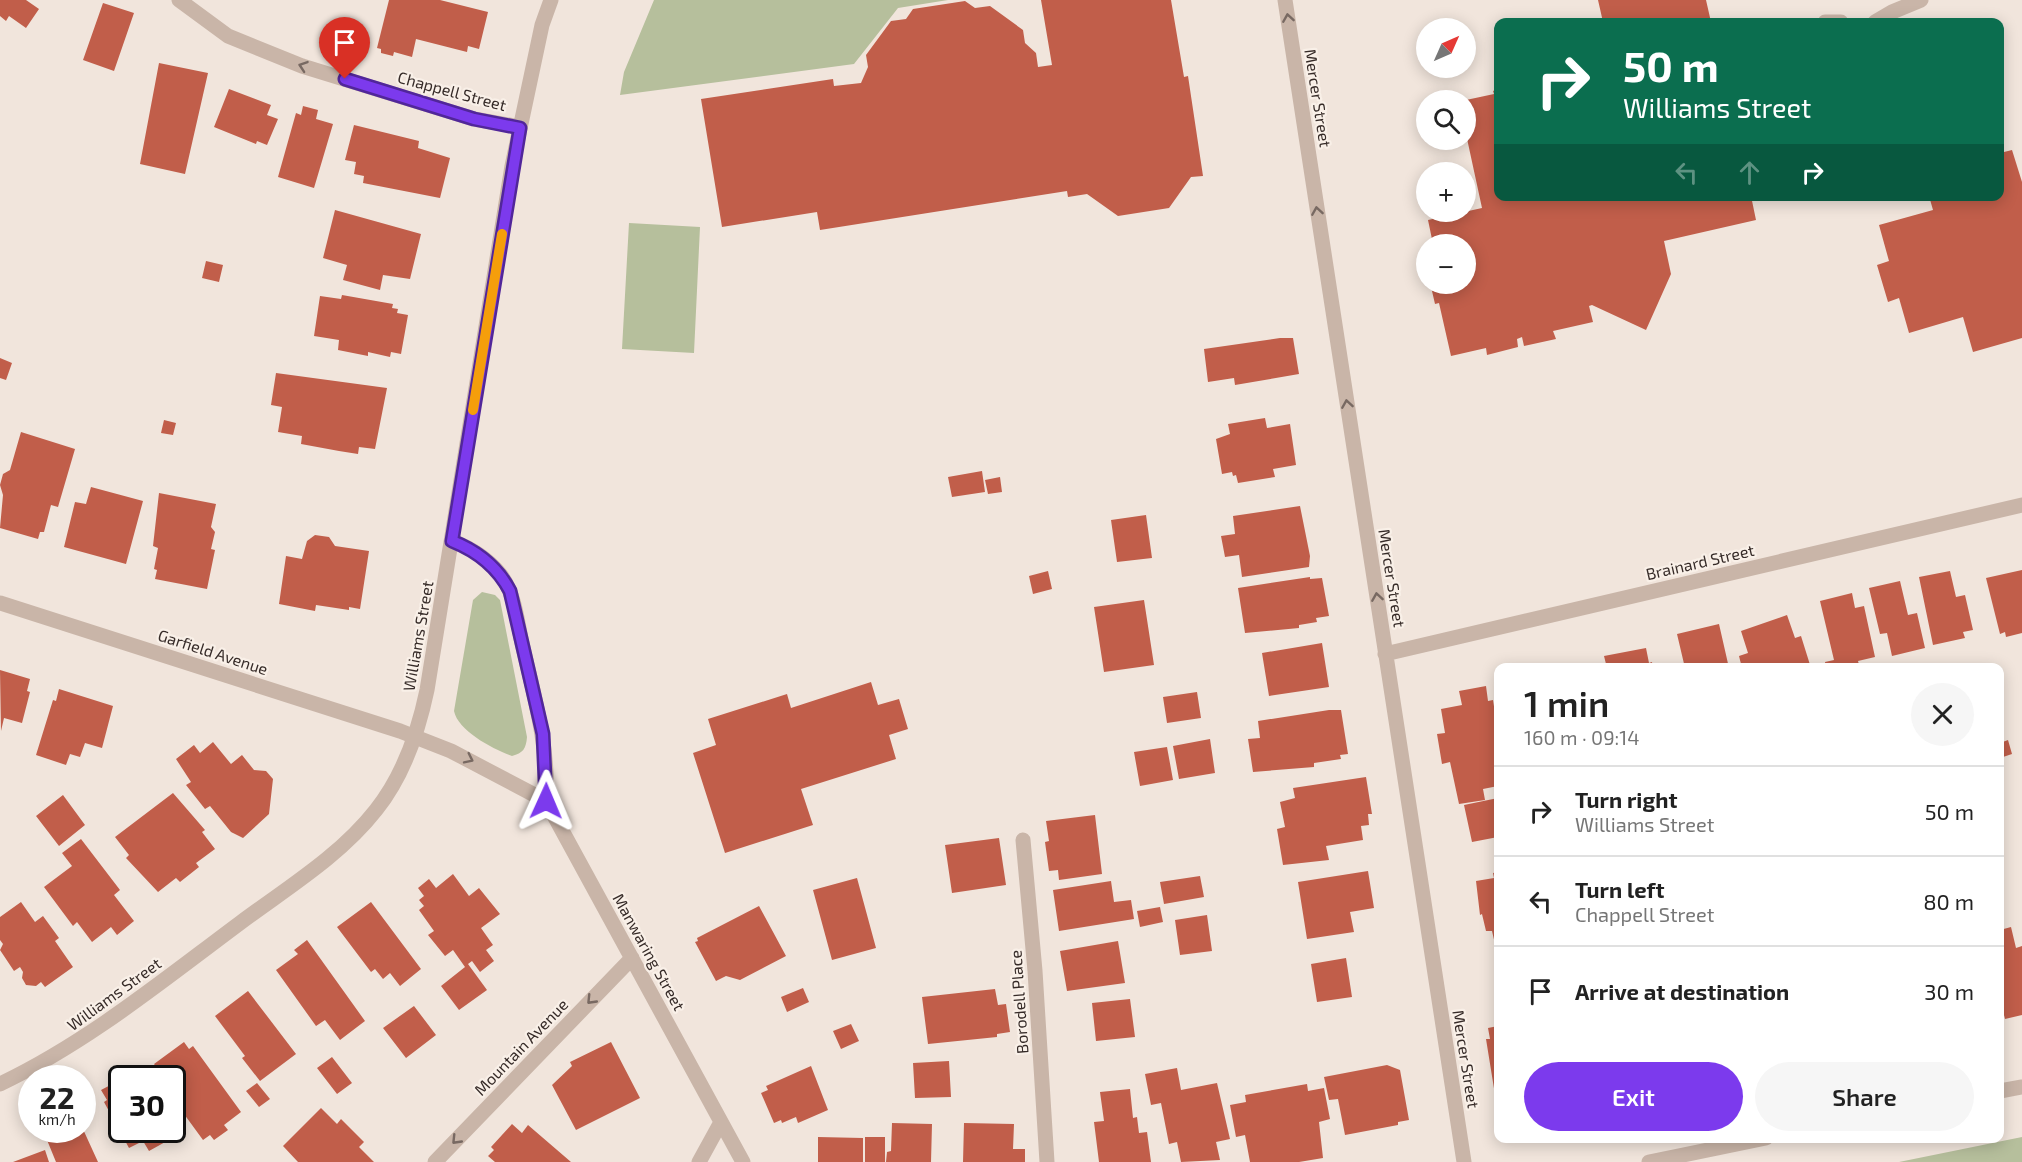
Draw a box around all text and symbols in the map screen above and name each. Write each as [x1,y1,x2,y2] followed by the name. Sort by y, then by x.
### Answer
[1282,14,1294,23] one-way arrow
[319,17,370,79] pin
[1416,18,1476,78] north arrow
[1416,18,1476,294] map controls
[328,26,361,59] icon: arrive
[1623,40,1719,90] text: 50 m
[1524,42,1602,120] icon: right
[1301,47,1336,148] street label: Mercer Street
[298,60,309,73] one-way arrow
[396,67,508,114] street label: Chappell Street
[1416,90,1476,150] button: search
[1623,91,1811,123] text: Williams Street
[1670,156,1703,189] icon: left
[1733,156,1766,189] icon: ahead
[1796,156,1829,189] icon: right
[1416,162,1476,222] button: +
[1312,206,1324,216] one-way arrow
[1416,234,1476,294] button: −
[1341,399,1354,409] one-way arrow
[1375,527,1410,628] street label: Mercer Street
[1644,540,1756,583] street label: Brainard Street
[398,579,437,693] street label: Williams Street
[1371,592,1383,601] one-way arrow
[156,625,270,678] street label: Garfield Avenue
[1524,681,1609,724] text: 1 min
[1911,683,1974,746] button: close
[1524,725,1640,749] text: 160 m · 09:14
[462,752,473,764] one-way arrow
[514,769,578,833] position arrow
[1575,786,1677,812] text: Turn right
[1524,795,1557,828] icon: right
[1925,798,1974,824] text: 50 m
[1575,812,1714,836] text: Williams Street
[1575,876,1664,902] text: Turn left
[1524,885,1557,918] icon: left
[1923,888,1974,914] text: 80 m
[609,890,689,1014] street label: Manwaring Street
[1575,902,1714,926] text: Chappell Street
[1005,949,1032,1055] street label: Borodell Place
[63,953,164,1034] street label: Williams Street
[1524,975,1557,1008] icon: arrive
[1575,978,1789,1004] text: Arrive at destination
[1924,978,1974,1004] text: 30 m
[588,993,599,1004] one-way arrow
[470,995,571,1099] street label: Mountain Avenue
[1449,1008,1484,1109] street label: Mercer Street
[1524,1062,1743,1131] button: Exit
[1755,1062,1974,1131] button: Share
[108,1065,186,1143] speed limit sign: 30
[40,1079,74,1115] text: 22
[38,1110,76,1128] text: km/h
[452,1134,463,1144] one-way arrow

